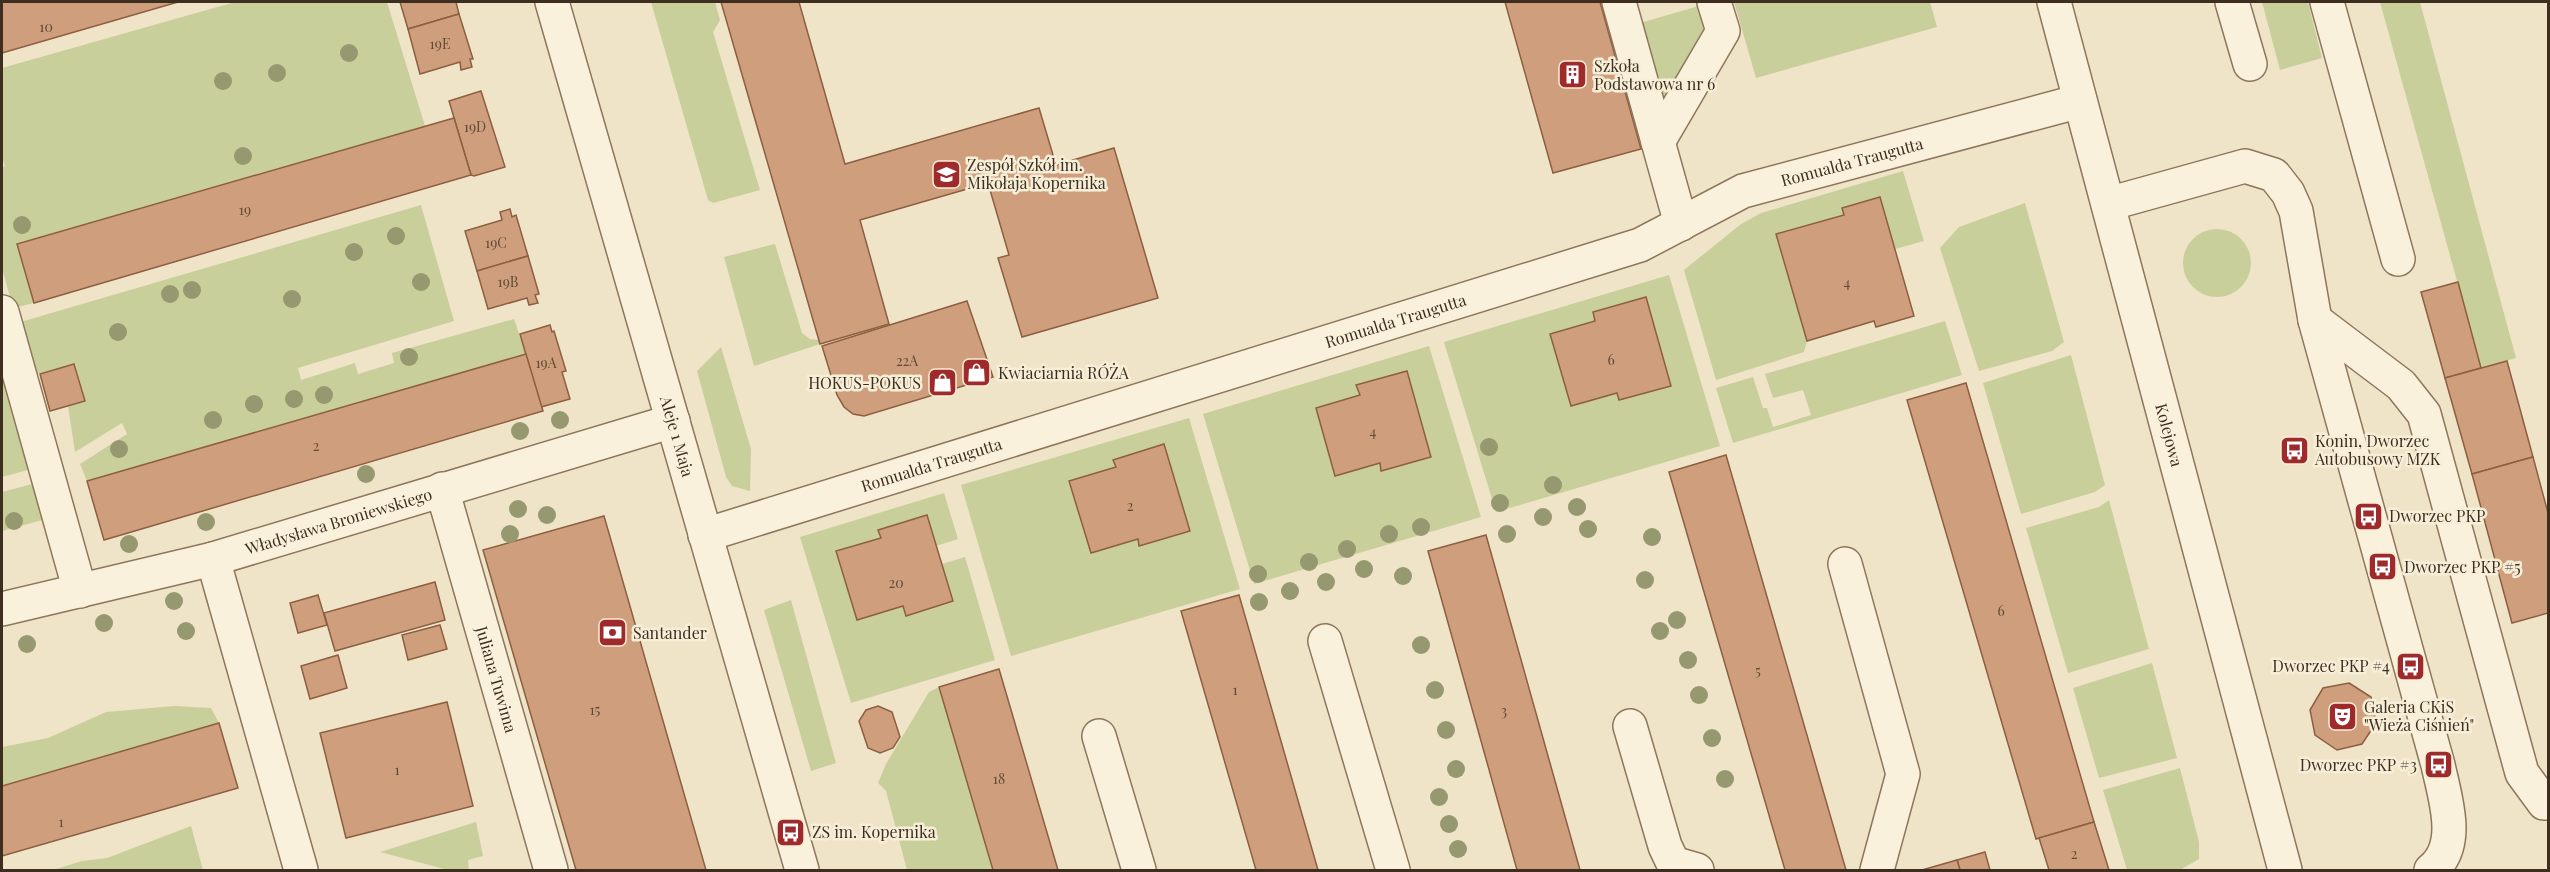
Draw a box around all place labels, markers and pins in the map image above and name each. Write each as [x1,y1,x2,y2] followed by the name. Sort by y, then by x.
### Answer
[1594,55,1715,94] place label: Szkoła Podstawowa nr 6
[1557,59,1589,91] building icon: Szkoła Podstawowa nr 6
[967,154,1106,193] place label: Zespół Szkół im. Mikołaja Kopernika
[930,158,962,190] school or university icon: Zespół Szkół im. Mikołaja Kopernika
[961,357,993,389] shop icon: Kwiaciarnia RÓŻA
[998,362,1130,383] place label: Kwiaciarnia RÓŻA
[926,367,958,399] shop icon: HOKUS-POKUS
[808,372,921,393] place label: HOKUS-POKUS
[2314,430,2441,469] place label: Konin, Dworzec Autobusowy MZK
[2278,434,2310,466] bus stop icon: Konin, Dworzec Autobusowy MZK
[2352,500,2384,532] bus stop icon: Dworzec PKP
[2389,505,2485,526] place label: Dworzec PKP
[2367,551,2399,583] bus stop icon: Dworzec PKP #5
[2404,556,2521,577] place label: Dworzec PKP #5
[596,617,628,649] bank icon: Santander
[633,622,707,643] place label: Santander
[2395,650,2427,682] bus stop icon: Dworzec PKP #4
[2272,655,2390,676] place label: Dworzec PKP #4
[2364,696,2474,735] place label: Galeria CKiS "Wieża Ciśnień"
[2327,700,2359,732] theatre icon: Galeria CKiS "Wieża Ciśnień"
[2422,749,2454,781] bus stop icon: Dworzec PKP #3
[2300,754,2417,775] place label: Dworzec PKP #3
[775,816,807,848] bus stop icon: ZS im. Kopernika
[812,821,936,842] place label: ZS im. Kopernika

